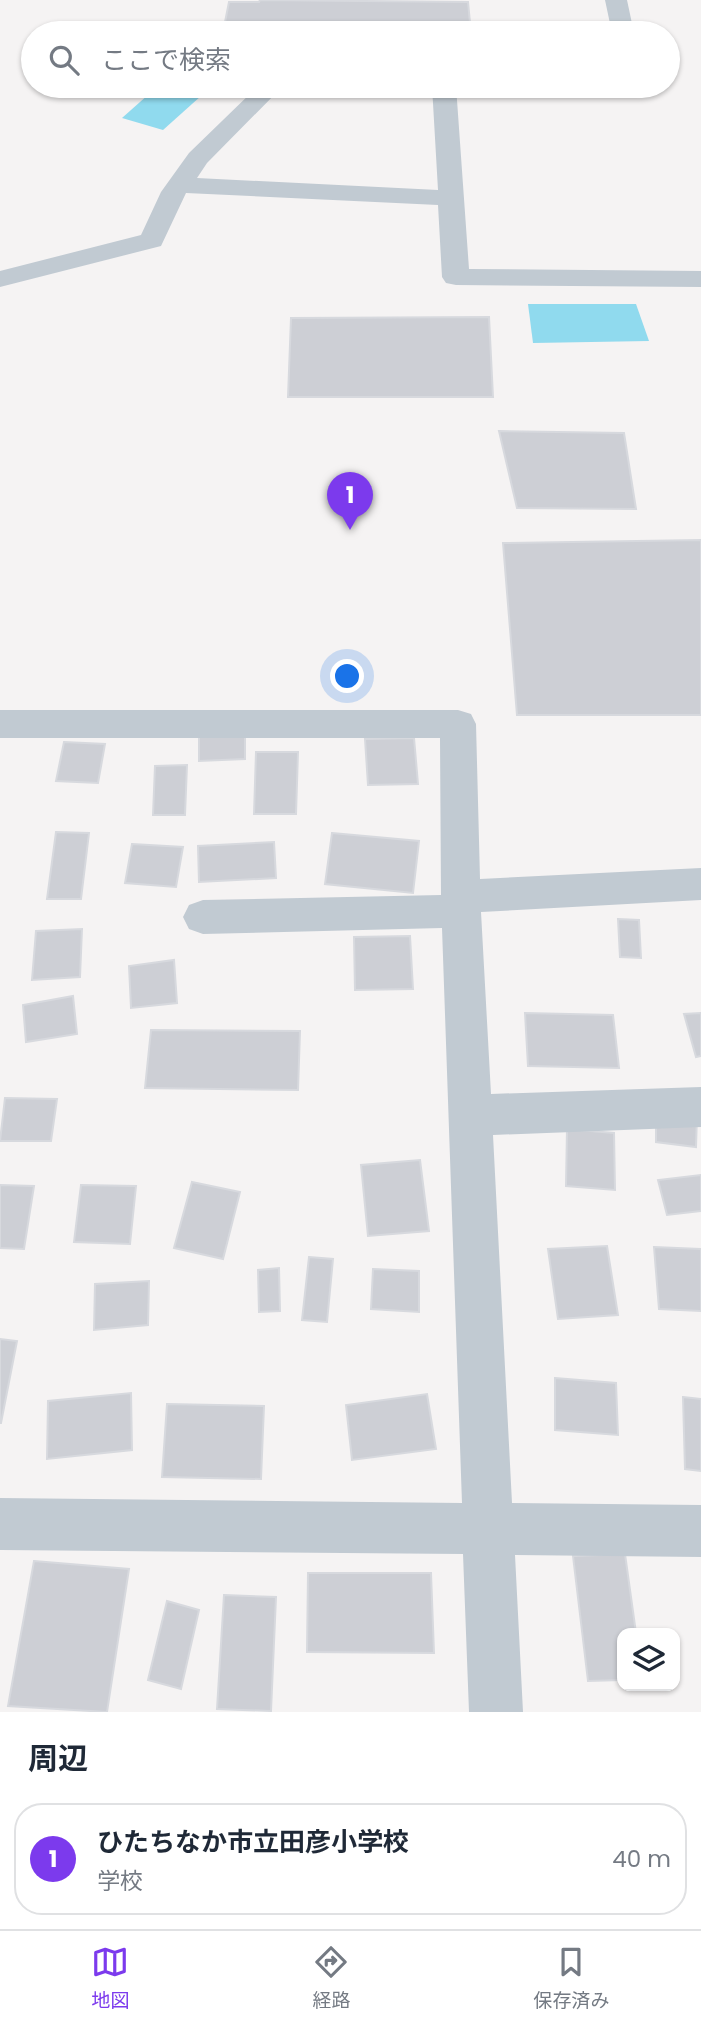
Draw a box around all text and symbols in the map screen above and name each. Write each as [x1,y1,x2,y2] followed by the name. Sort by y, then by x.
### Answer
[21,21,680,98] search box
[45,41,83,79] icon: search
[101,42,231,78] text: ここで検索
[327,472,373,530] pin: 1
[330,659,364,693] your location
[617,1628,680,1691] map controls
[617,1628,680,1691] button: layers
[28,1737,88,1780] text: 周辺
[97,1824,409,1860] text: ひたちなか市立田彦小学校
[49,1843,57,1875] text: 1
[612,1843,671,1875] text: 40 m
[97,1865,143,1897] text: 学校
[91,1943,130,2015] tab: 地図
[312,1943,351,2015] tab: 経路
[533,1943,610,2015] tab: 保存済み

